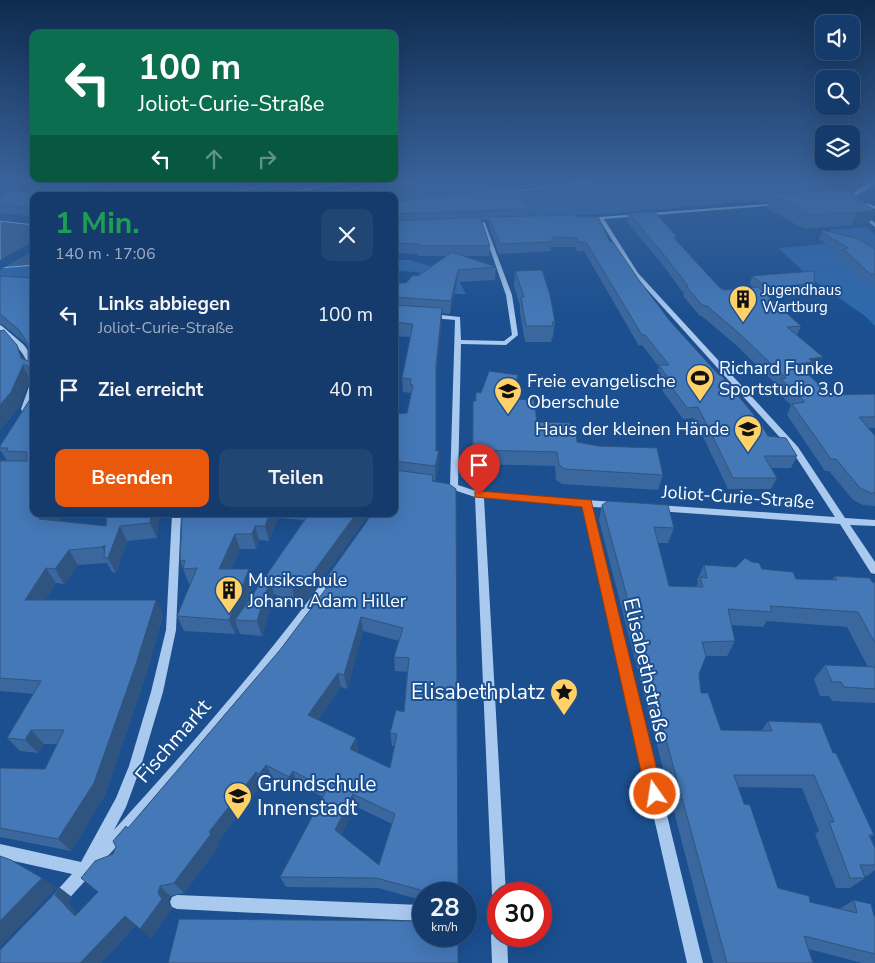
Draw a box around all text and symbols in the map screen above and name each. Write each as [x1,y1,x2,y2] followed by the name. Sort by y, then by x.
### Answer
[815,15,860,170] map controls
[815,15,860,60] button: sound
[138,44,241,91] text: 100 m
[55,50,120,115] icon: left
[815,70,860,115] button: search
[138,89,324,119] text: Joliot-Curie-Straße
[815,125,860,170] button: layers
[147,145,175,173] icon: left
[200,145,228,173] icon: ahead
[253,145,281,173] icon: right
[55,203,140,244] text: 1 Min.
[321,209,373,261] button: close
[55,243,156,265] text: 140 m · 17:06
[761,280,841,317] place label: Jugendhaus Wartburg
[728,284,758,323] building icon: Jugendhaus Wartburg
[98,291,230,317] text: Links abbiegen
[55,301,83,329] icon: left
[318,302,373,328] text: 100 m
[98,317,234,339] text: Joliot-Curie-Straße
[719,356,844,401] place label: Richard Funke Sportstudio 3.0
[685,363,715,402] sports icon: Richard Funke Sportstudio 3.0
[527,369,676,414] place label: Freie evangelische Oberschule
[55,376,83,404] icon: arrive
[493,376,523,415] school or university icon: Freie evangelische Oberschule
[98,377,203,403] text: Ziel erreicht
[329,377,373,403] text: 40 m
[733,414,763,453] school or university icon: Haus der kleinen Hände
[535,417,729,441] place label: Haus der kleinen Hände
[458,444,500,495] pin
[55,449,209,507] button: Beenden
[219,449,373,507] button: Teilen
[465,451,493,479] icon: arrive
[660,480,815,514] street label: Joliot-Curie-Straße
[247,568,407,613] place label: Musikschule Johann Adam Hiller
[214,575,244,614] building icon: Musikschule Johann Adam Hiller
[617,595,677,745] street label: Elisabethstraße
[549,677,579,716] place icon: Elisabethplatz
[411,678,545,706] place label: Elisabethplatz
[129,693,218,789] street label: Fischmarkt
[628,767,680,819] position arrow
[257,770,377,822] place label: Grundschule Innenstadt
[223,781,253,820] school or university icon: Grundschule Innenstadt
[487,882,552,947] speed limit sign: 30
[429,891,460,925] text: 28
[431,919,458,935] text: km/h

